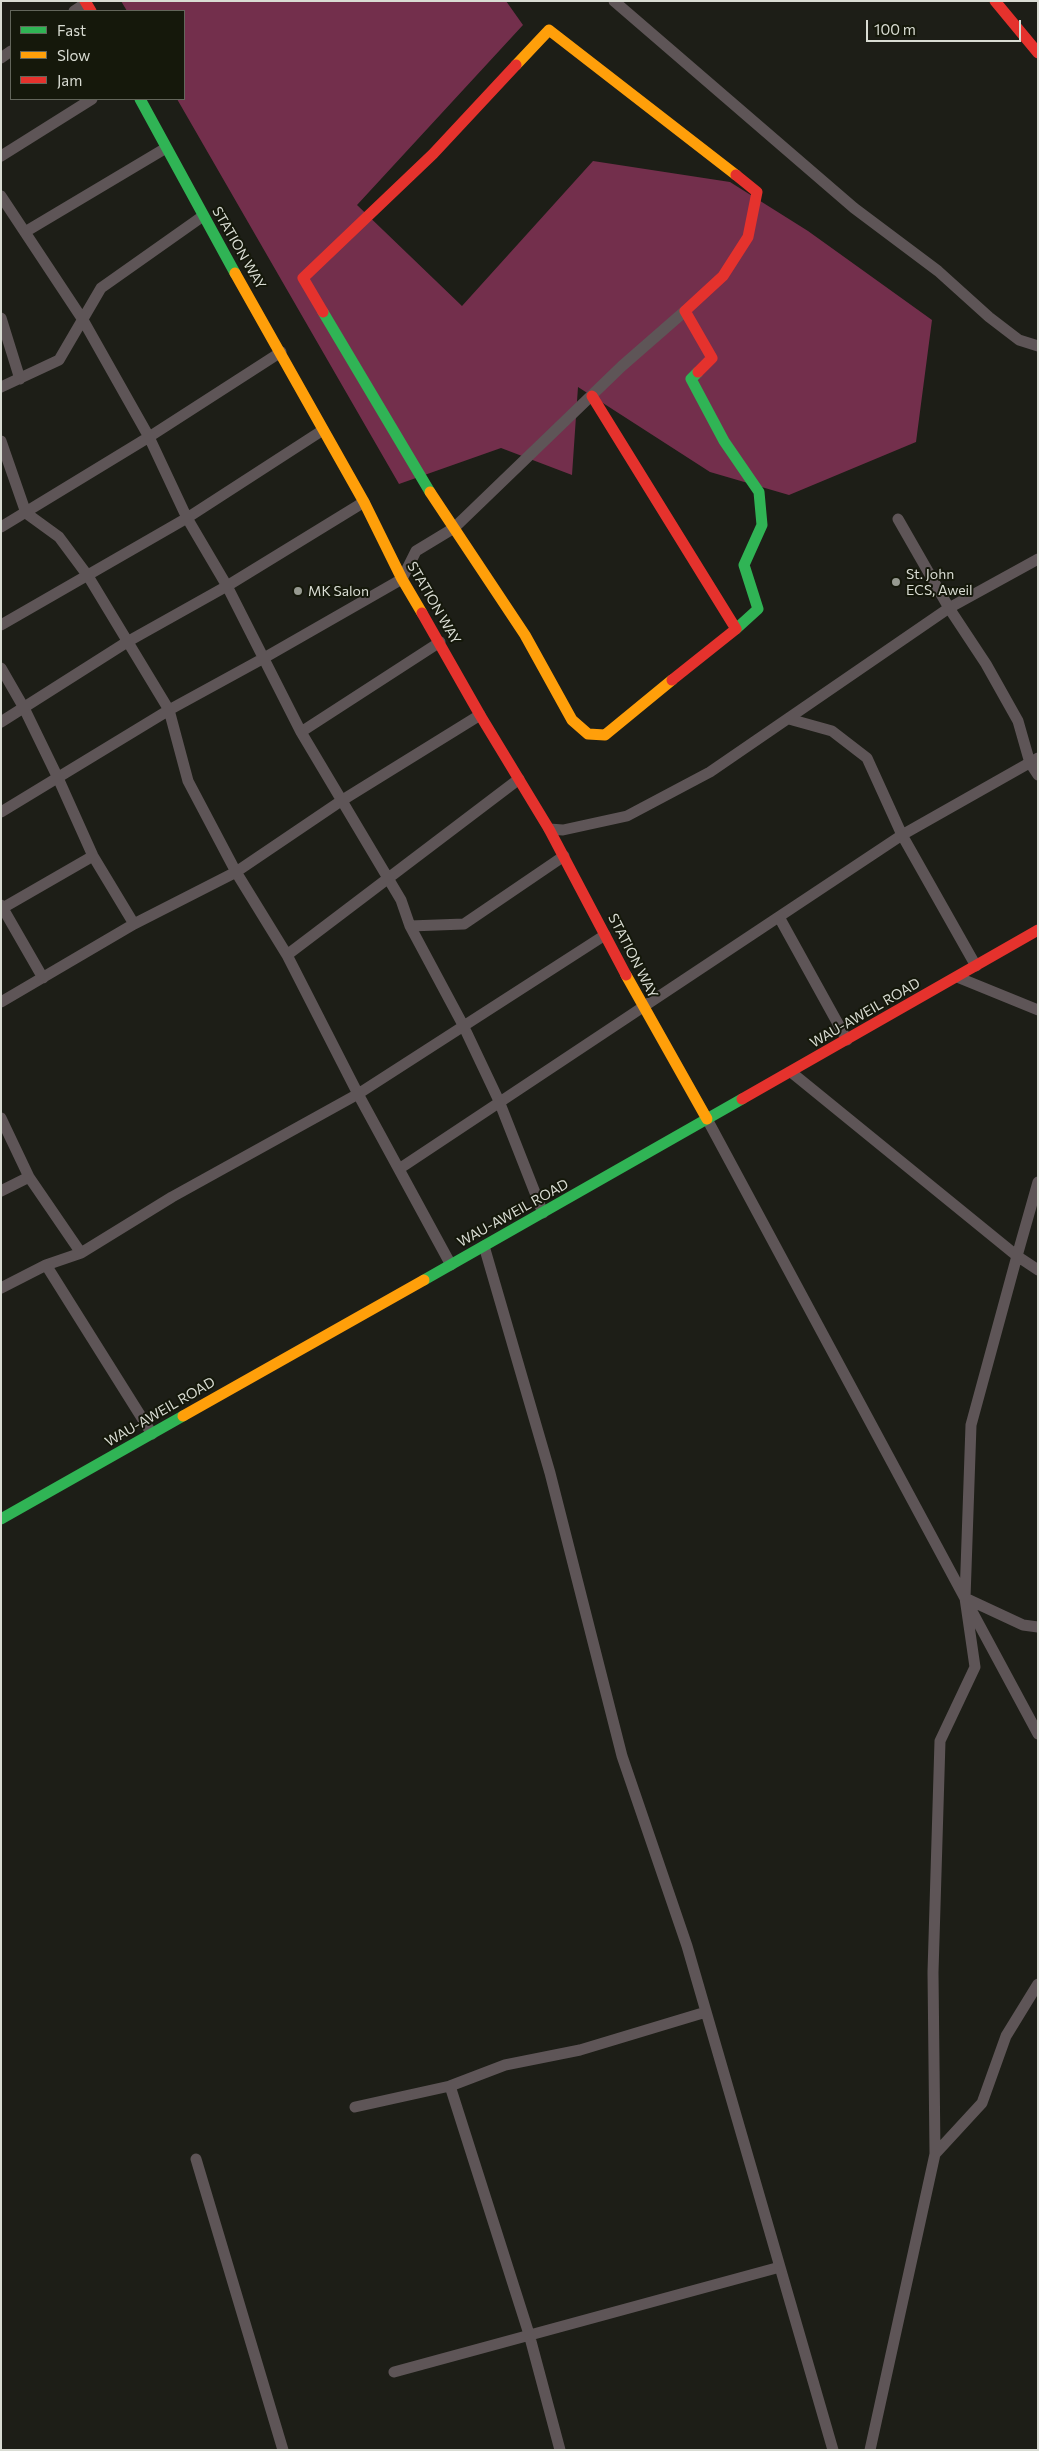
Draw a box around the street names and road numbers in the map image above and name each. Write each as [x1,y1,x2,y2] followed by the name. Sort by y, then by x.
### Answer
[209,204,269,292] street label: STATION WAY
[404,559,464,647] street label: STATION WAY
[604,911,662,1001] street label: STATION WAY
[807,975,923,1051] street label: WAU-AWEIL ROAD
[455,1176,571,1250] street label: WAU-AWEIL ROAD
[102,1374,218,1450] street label: WAU-AWEIL ROAD

